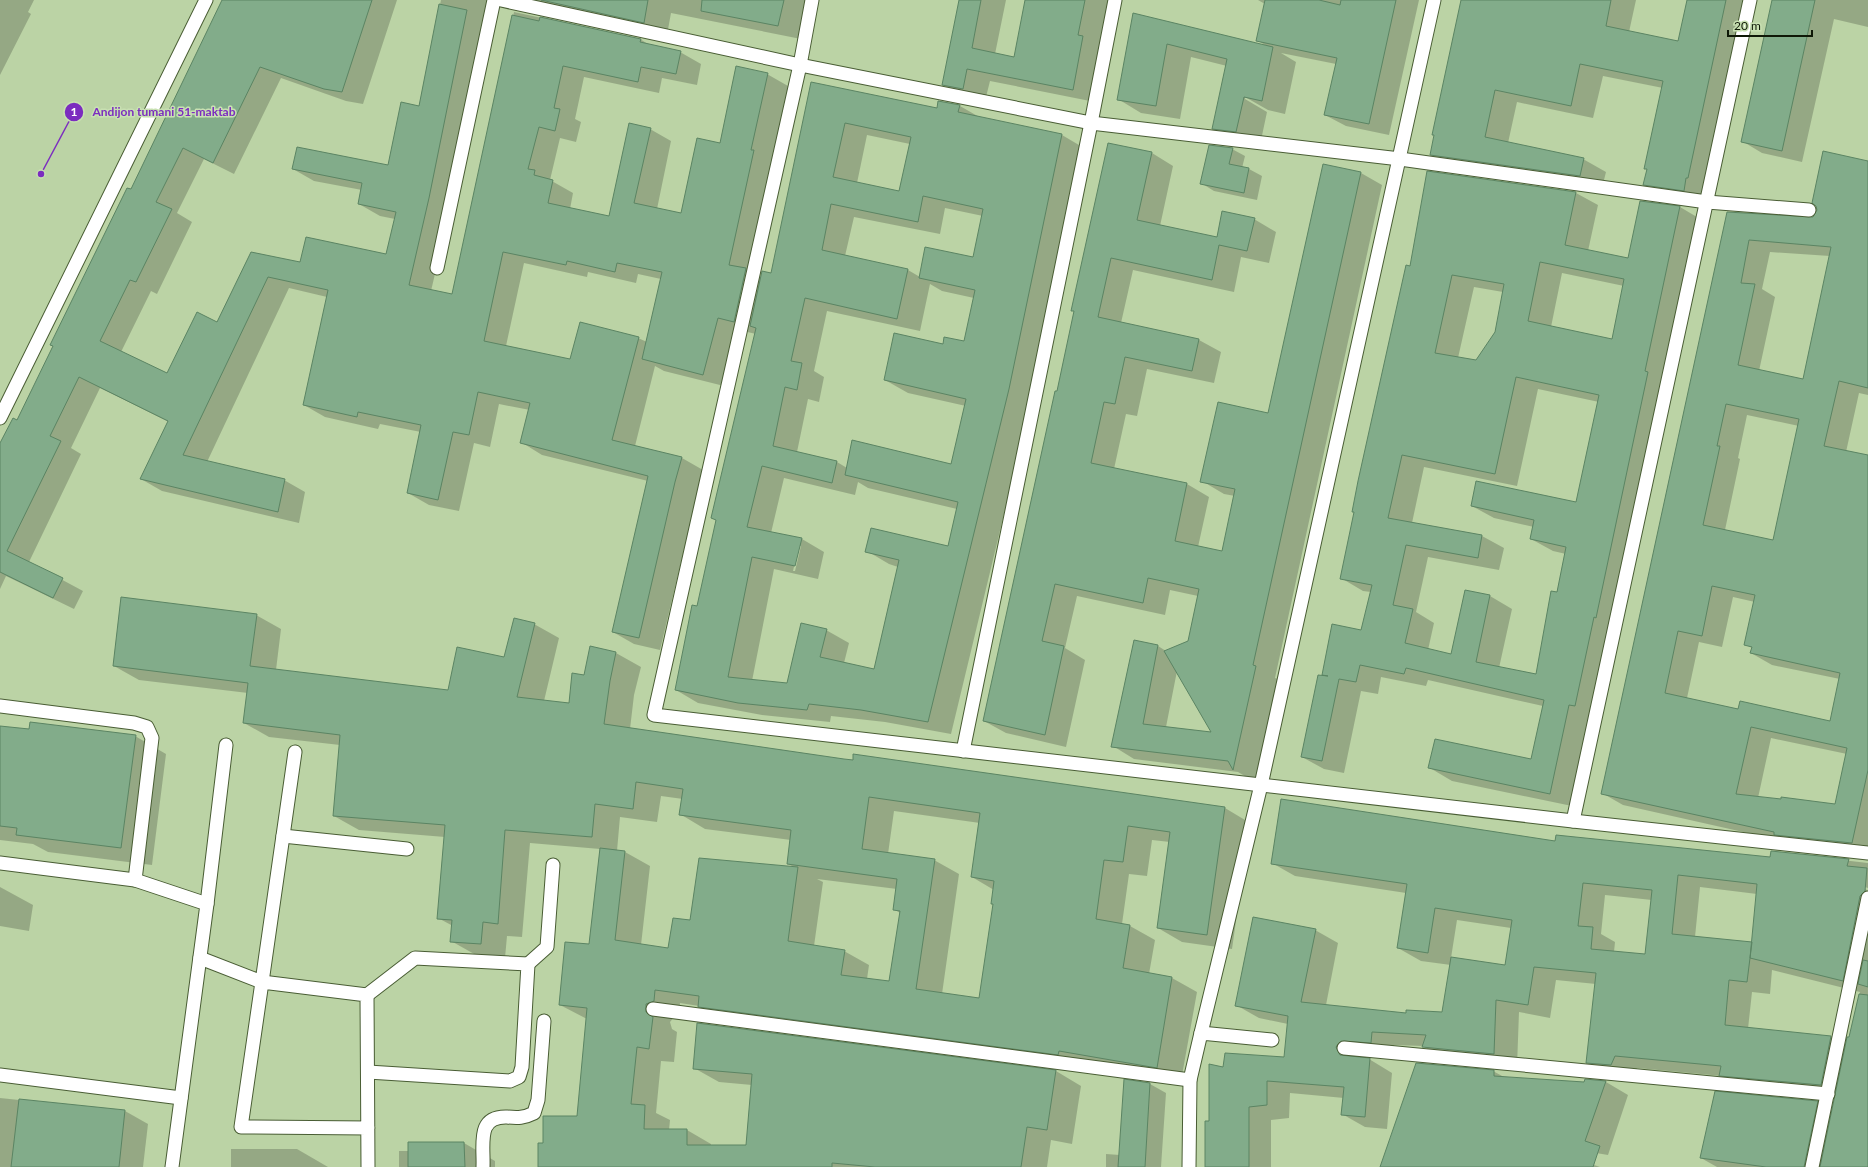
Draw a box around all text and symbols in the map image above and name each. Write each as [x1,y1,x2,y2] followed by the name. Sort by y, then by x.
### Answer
[1728,12,1812,38] scale bar
[1734,18,1761,33] text: 20 m
[64,100,243,124] callout: Andijon tumani 51-maktab
[71,104,78,119] text: 1
[92,104,236,119] text: Andijon tumani 51-maktab

